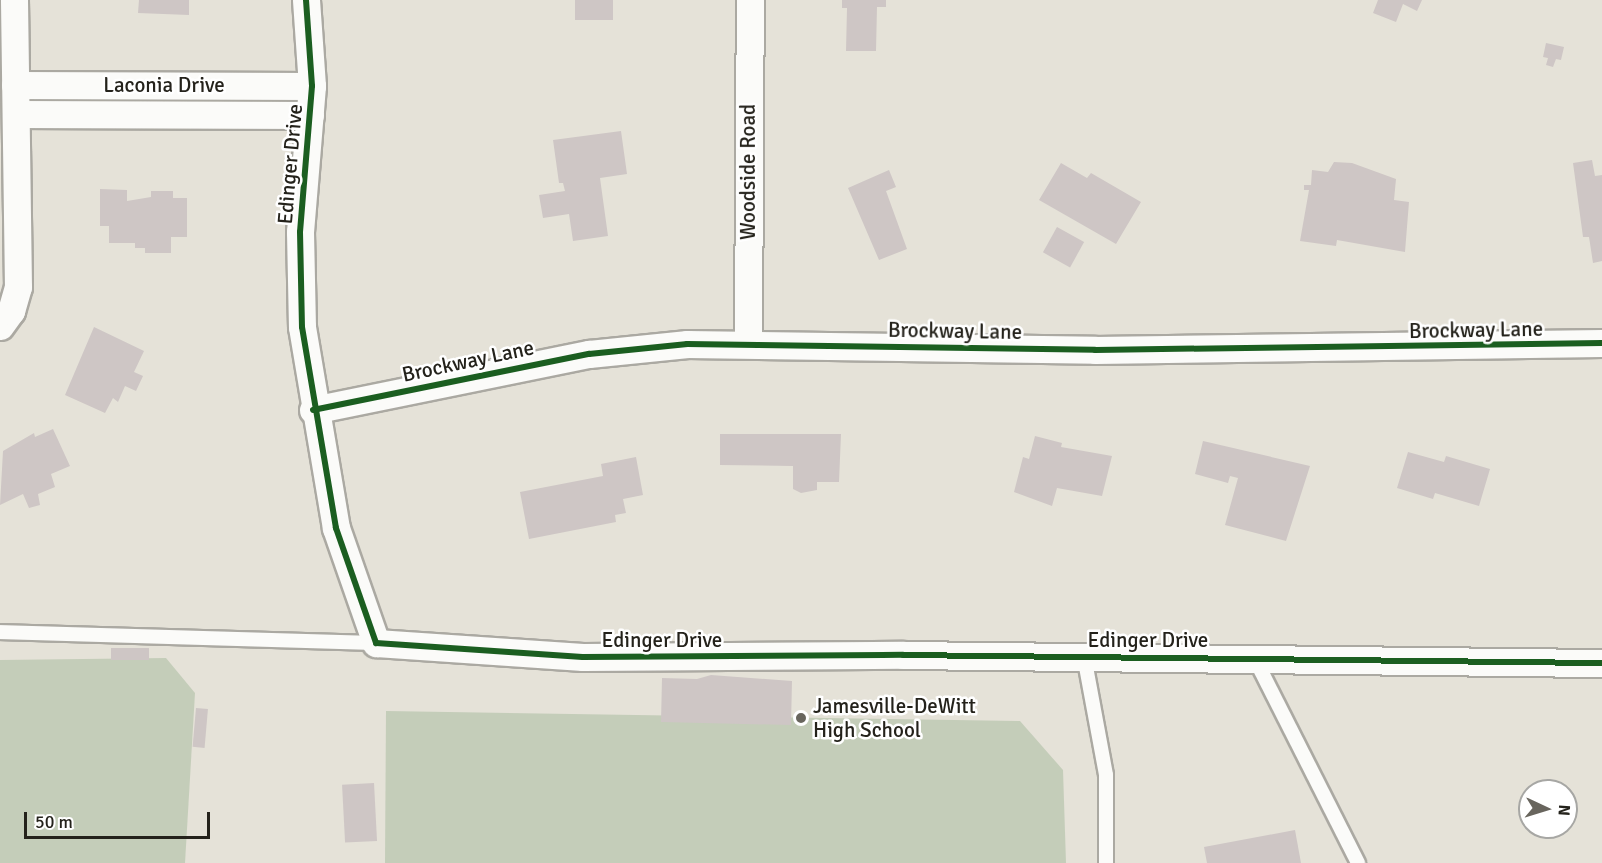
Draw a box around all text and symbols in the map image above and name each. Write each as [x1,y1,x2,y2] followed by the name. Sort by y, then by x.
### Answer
[103,72,225,98] street label: Laconia Drive
[272,103,308,225] street label: Edinger Drive
[735,104,761,240] street label: Woodside Road
[1409,316,1543,344] street label: Brockway Lane
[888,317,1022,345] street label: Brockway Lane
[400,335,536,387] street label: Brockway Lane
[602,627,722,653] street label: Edinger Drive
[1088,627,1208,653] street label: Edinger Drive
[813,693,976,743] place label: Jamesville-DeWitt High School
[794,711,808,725] marker: Jamesville-DeWitt High School
[1518,779,1578,839] north arrow
[27,800,213,838] scale bar
[1554,804,1574,816] text: N
[35,811,73,833] text: 50 m

